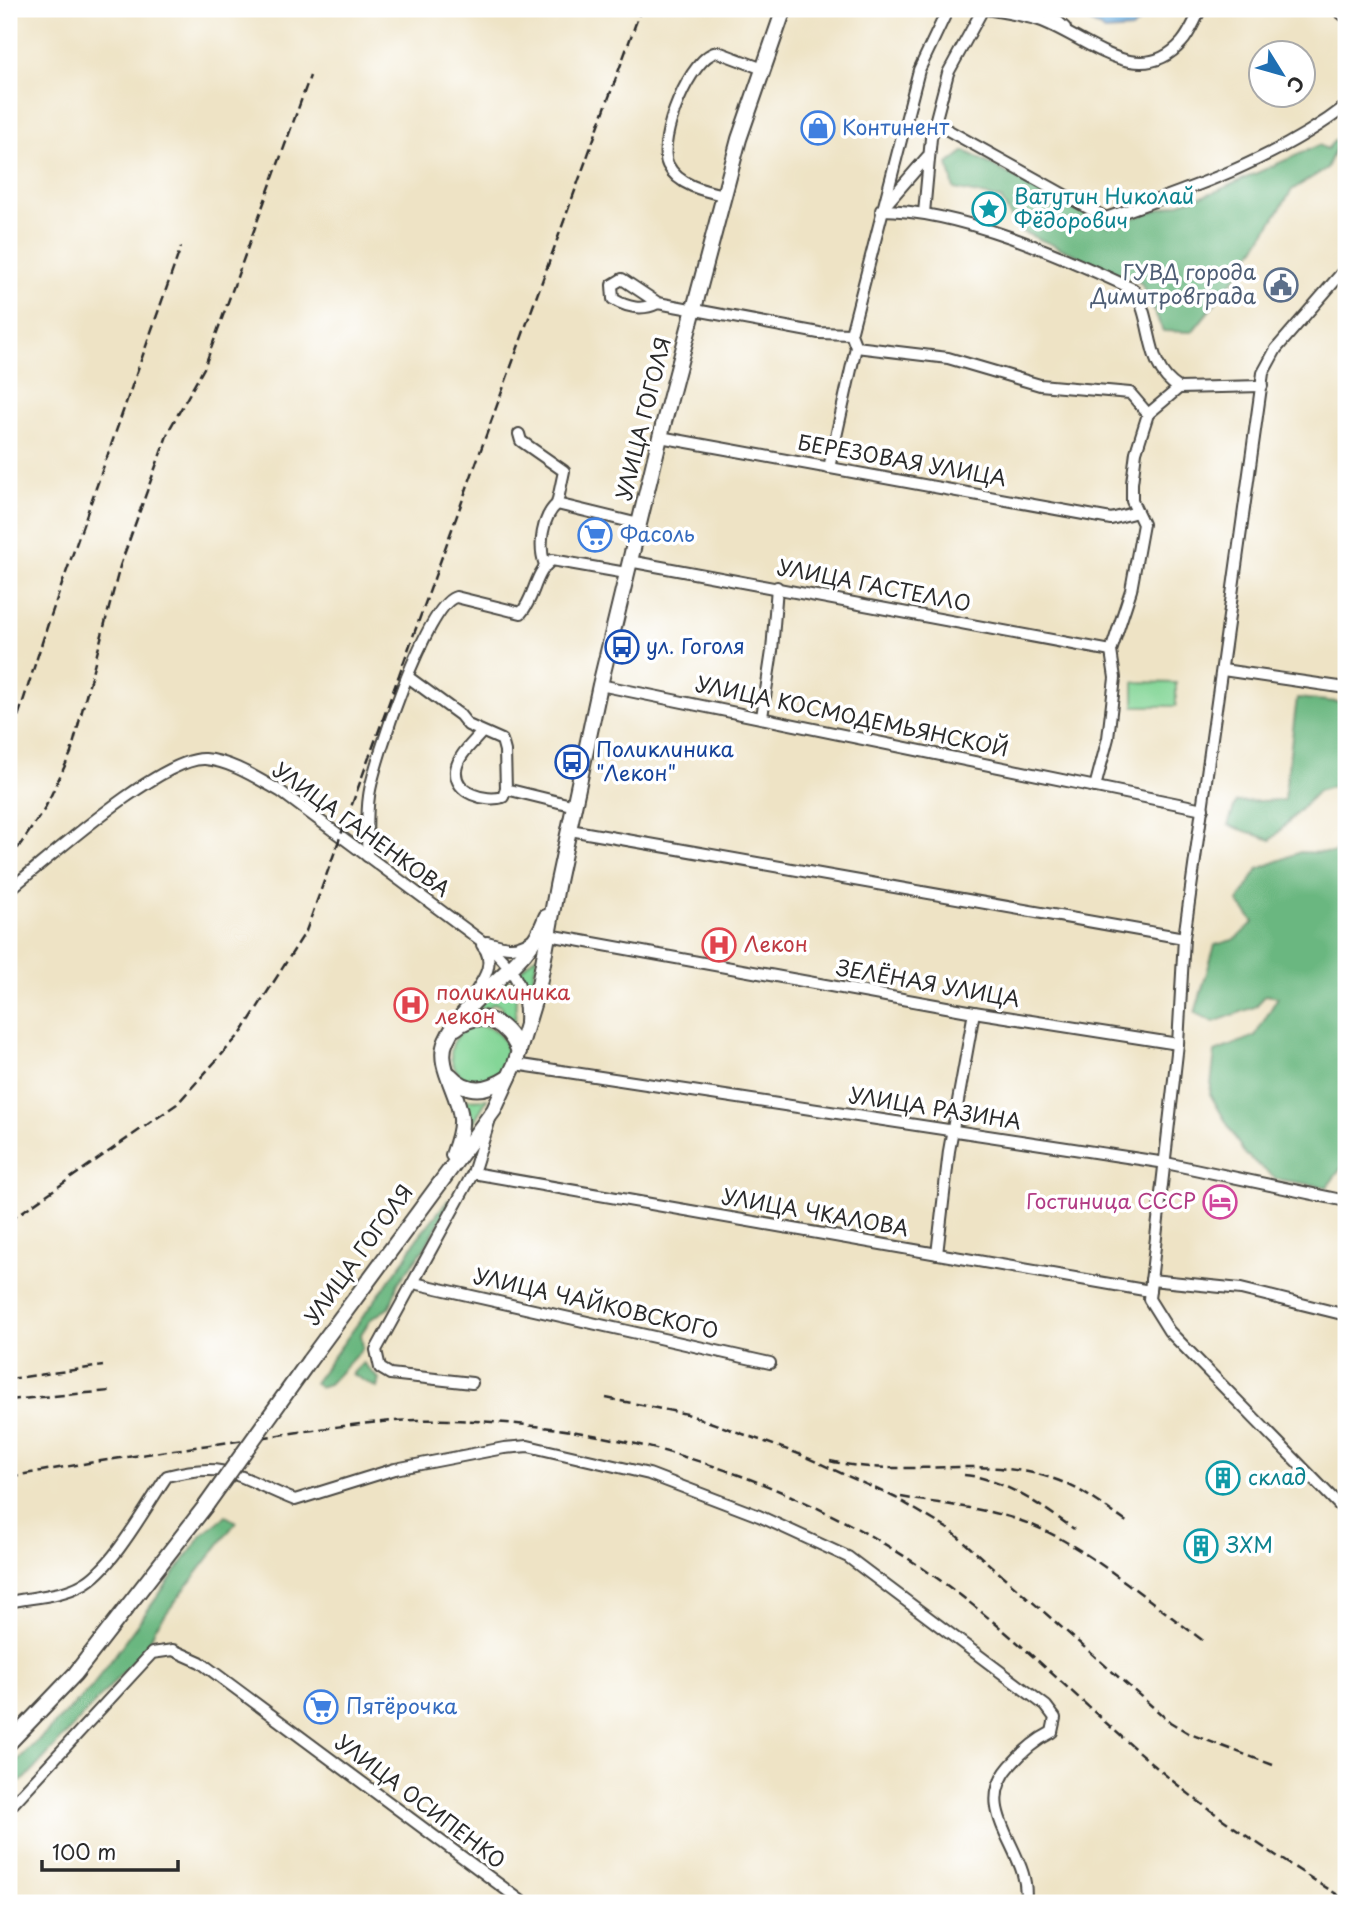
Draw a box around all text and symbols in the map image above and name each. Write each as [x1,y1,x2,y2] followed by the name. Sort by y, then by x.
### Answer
[1246,38,1316,108] north arrow
[1281,71,1312,99] text: С
[799,109,837,147] shop icon: Континент
[842,110,950,142] place label: Континент
[1014,179,1194,235] place label: Ватутин Николай Фёдорович
[970,190,1008,228] place icon: Ватутин Николай Фёдорович
[1090,255,1257,311] place label: ГУВД города Димитровграда
[1262,266,1300,304] public building icon: ГУВД города Димитровграда
[606,334,678,504] street label: УЛИЦА ГОГОЛЯ
[796,425,1009,493] street label: БЕРЕЗОВАЯ УЛИЦА
[576,516,614,554] supermarket icon: Фасоль
[620,517,695,549] place label: Фасоль
[775,550,974,618] street label: УЛИЦА ГАСТЕЛЛО
[603,628,641,666] bus stop icon: ул. Гоголя
[646,629,745,661] place label: ул. Гоголя
[693,666,1012,764] street label: УЛИЦА КОСМОДЕМЬЯНСКОЙ
[596,732,734,788] place label: Поликлиника "Лекон"
[553,743,591,781] bus stop icon: Поликлиника "Лекон"
[267,753,457,904] street label: УЛИЦА ГАНЕНКОВА
[700,926,738,964] hospital icon: Лекон
[744,927,808,959] place label: Лекон
[834,950,1023,1014] street label: ЗЕЛЁНАЯ УЛИЦА
[435,975,571,1031] place label: поликлиника лекон
[392,986,430,1024] hospital icon: поликлиника лекон
[847,1078,1024,1136] street label: УЛИЦА РАЗИНА
[295,1177,419,1331] street label: УЛИЦА ГОГОЛЯ
[719,1179,911,1243] street label: УЛИЦА ЧКАЛОВА
[1201,1183,1239,1221] hotel icon: Гостиница СССР
[1026,1184,1196,1216] place label: Гостиница СССР
[471,1258,722,1346] street label: УЛИЦА ЧАЙКОВСКОГО
[1204,1459,1242,1497] building icon: склад
[1248,1460,1307,1492] place label: склад
[1182,1527,1220,1565] building icon: ЗХМ
[1226,1528,1273,1560] place label: ЗХМ
[302,1688,340,1726] supermarket icon: Пятёрочка
[346,1689,458,1721] place label: Пятёрочка
[329,1726,513,1875] street label: УЛИЦА ОСИПЕНКО
[42,1828,178,1872] scale bar
[52,1835,116,1867] text: 100 m

